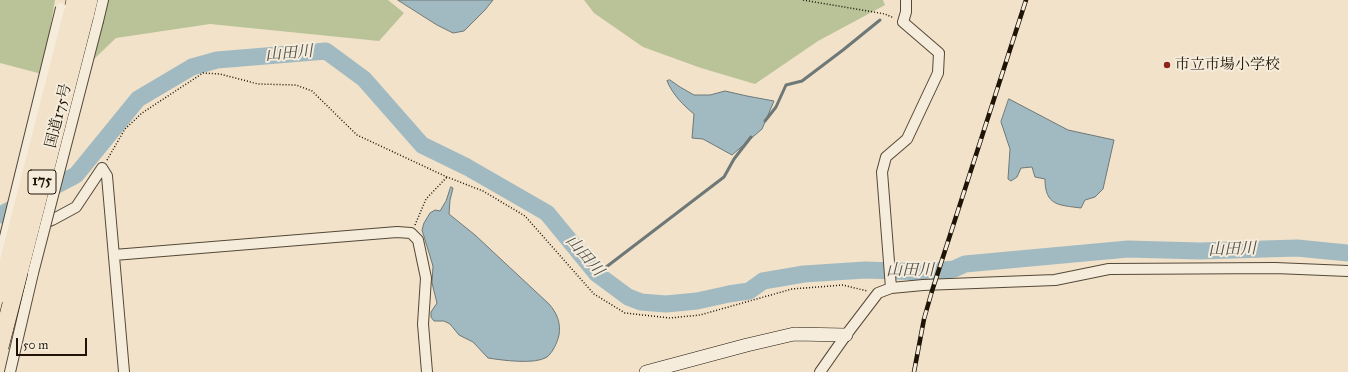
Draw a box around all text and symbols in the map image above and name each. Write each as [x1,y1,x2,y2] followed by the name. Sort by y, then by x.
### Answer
[264,42,314,66] water label: 山田川
[1175,56,1280,74] place label: 市立市場小学校
[1162,60,1172,70] marker: 市立市場小学校
[42,82,76,150] street label: 国道175号
[28,170,56,194] road number: 175
[561,232,607,280] water label: 山田川
[1208,240,1256,260] water label: 山田川
[886,261,934,281] water label: 山田川
[18,330,89,356] scale bar
[23,338,48,352] text: 50 m

